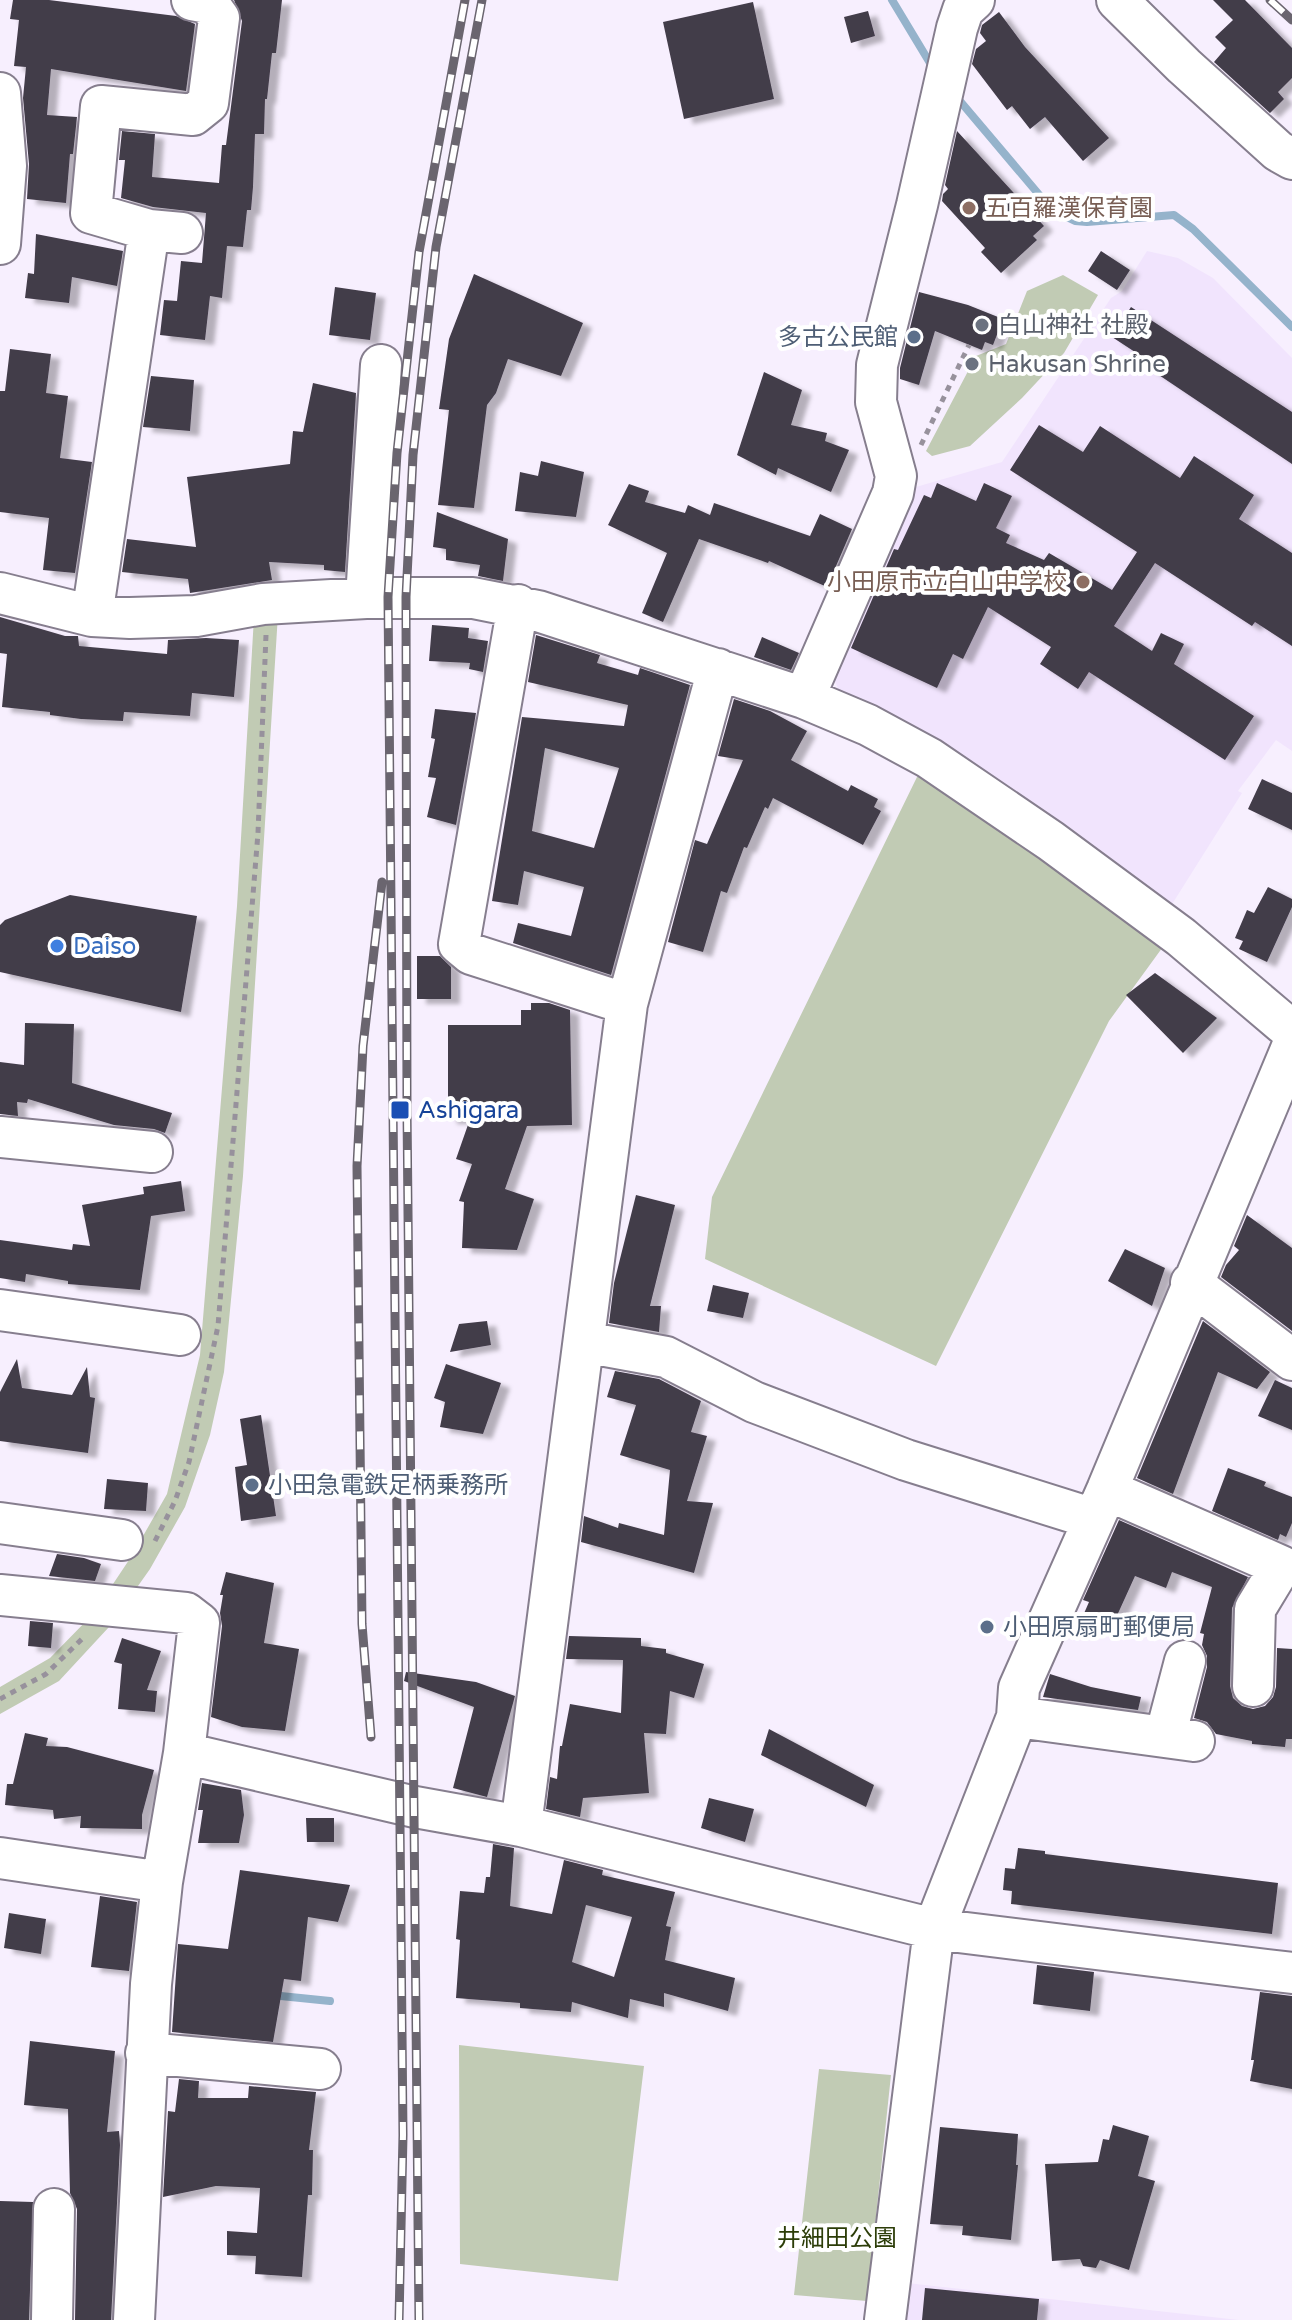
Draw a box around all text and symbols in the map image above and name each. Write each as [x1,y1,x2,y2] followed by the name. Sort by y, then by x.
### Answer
[985,194,1153,223] place label: 五百羅漢保育園
[960,199,978,217] marker: 五百羅漢保育園
[998,311,1148,340] place label: 白山神社 社殿
[973,316,991,334] marker: 白山神社 社殿
[778,323,898,352] place label: 多古公民館
[905,328,923,346] marker: 多古公民館
[988,350,1166,379] place label: Hakusan Shrine
[963,355,981,373] marker: Hakusan Shrine
[827,568,1067,597] place label: 小田原市立白山中学校
[1074,573,1092,591] marker: 小田原市立白山中学校
[73,932,136,961] place label: Daiso
[48,937,66,955] marker: Daiso
[418,1096,519,1125] place label: Ashigara
[389,1099,411,1121] marker: Ashigara
[268,1471,508,1500] place label: 小田急電鉄足柄乗務所
[243,1476,261,1494] marker: 小田急電鉄足柄乗務所
[1003,1613,1195,1642] place label: 小田原扇町郵便局
[978,1618,996,1636] marker: 小田原扇町郵便局
[777,2224,897,2253] park label: 井細田公園

